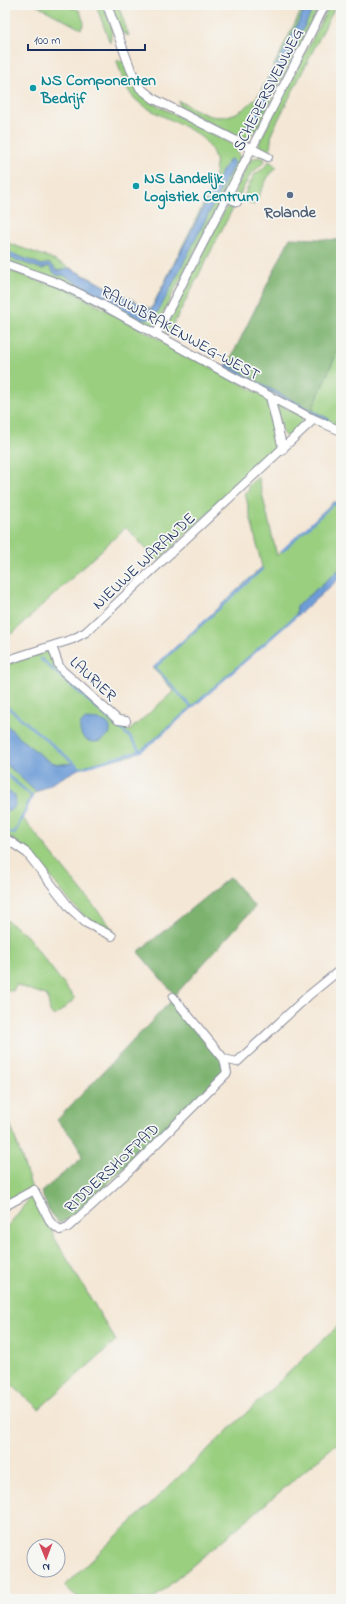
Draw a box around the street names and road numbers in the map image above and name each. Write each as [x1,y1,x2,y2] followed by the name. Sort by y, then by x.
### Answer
[227,24,310,156] street label: SCHEPERSVENWEG
[96,280,264,388] street label: RAUWBRAKENWEG-WEST
[87,507,201,616] street label: NIEUWE WARANDE
[64,651,122,708] street label: LAURIER
[59,1118,165,1219] street label: RIDDERSHOFPAD

